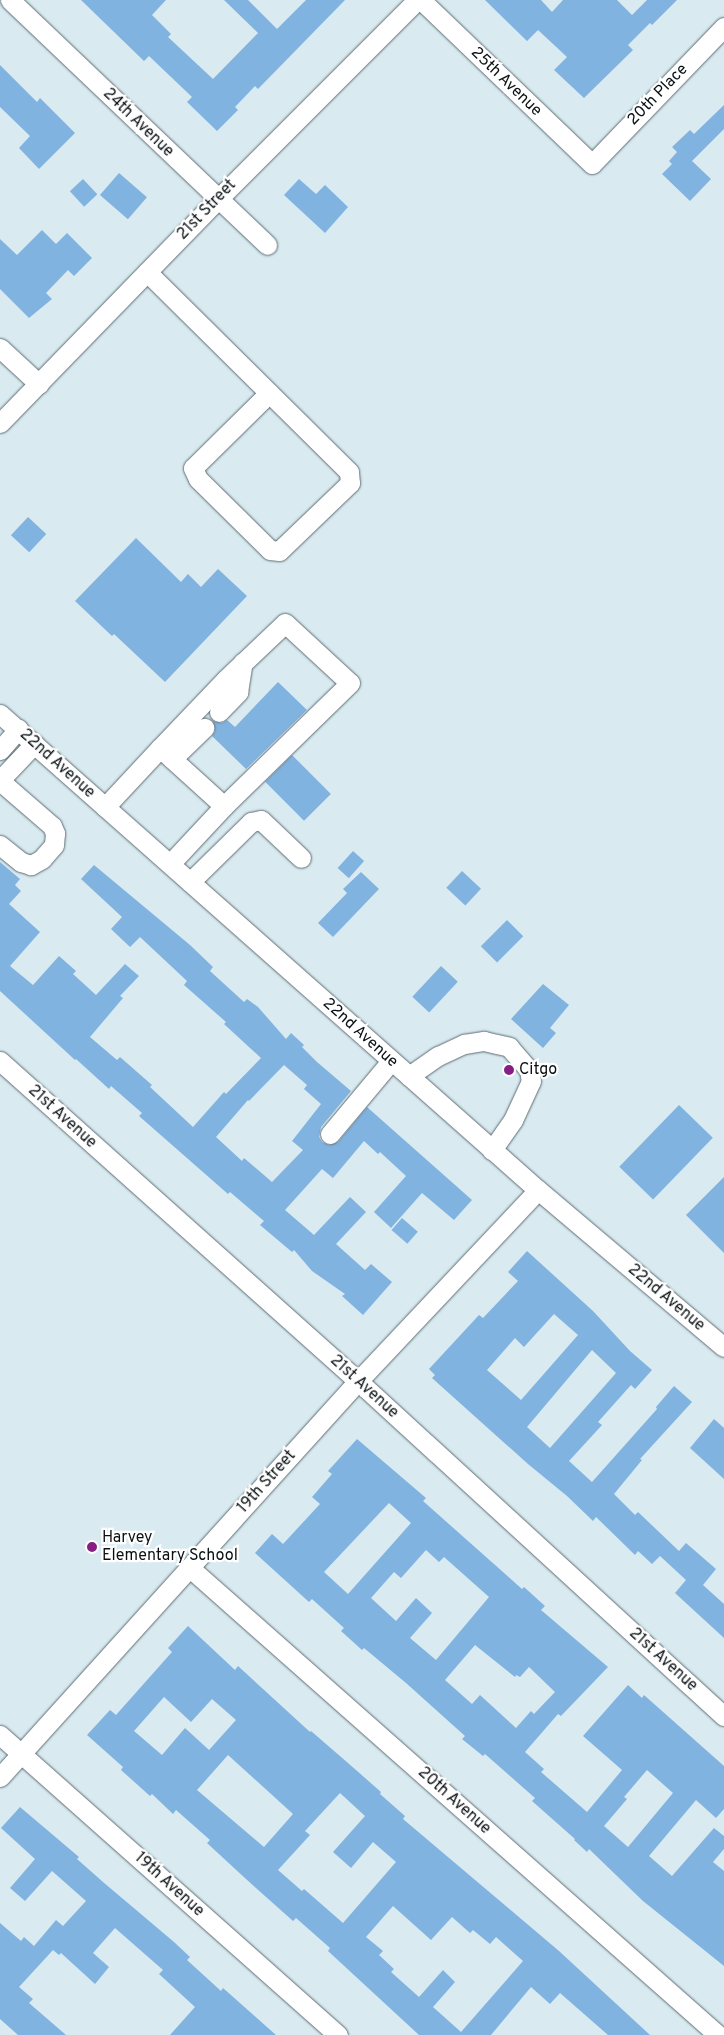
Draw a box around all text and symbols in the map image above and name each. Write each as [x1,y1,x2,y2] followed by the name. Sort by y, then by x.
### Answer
[466,43,546,121] street label: 25th Avenue
[624,60,692,130] street label: 20th Place
[98,84,178,162] street label: 24th Avenue
[173,176,241,244] street label: 21st Street
[15,725,99,803] street label: 22nd Avenue
[318,994,402,1072] street label: 22nd Avenue
[519,1060,557,1080] place label: Citgo
[503,1064,515,1076] marker: Citgo
[24,1081,100,1153] street label: 21st Avenue
[623,1260,709,1336] street label: 22nd Avenue
[326,1351,402,1423] street label: 21st Avenue
[234,1447,300,1517] street label: 19th Street
[102,1528,238,1566] place label: Harvey Elementary School
[86,1541,98,1553] marker: Harvey Elementary School
[625,1624,701,1696] street label: 21st Avenue
[413,1763,495,1839] street label: 20th Avenue
[130,1849,208,1921] street label: 19th Avenue

